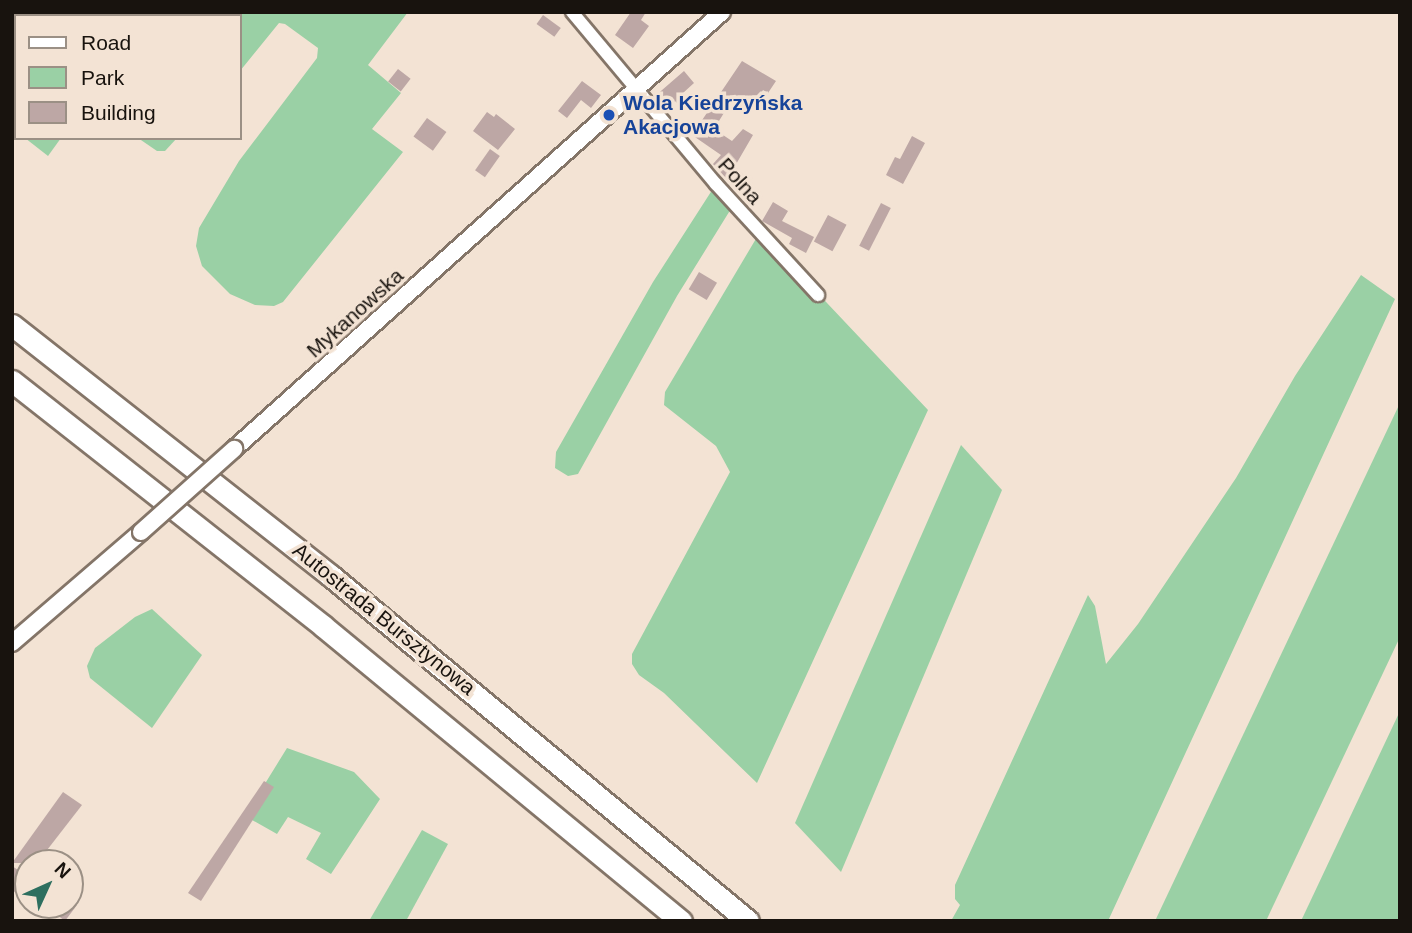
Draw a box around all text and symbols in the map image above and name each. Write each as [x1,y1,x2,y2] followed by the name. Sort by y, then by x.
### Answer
[14,14,242,140] legend
[81,31,131,54] text: Road
[81,66,124,89] text: Park
[623,90,802,140] place label: Wola Kiedrzyńska Akacjowa
[81,101,156,124] text: Building
[601,107,617,123] marker: Wola Kiedrzyńska Akacjowa
[713,153,767,209] street label: Polna
[301,263,409,363] street label: Mykanowska
[288,538,480,700] street label: Autostrada Bursztynowa
[14,849,84,919] north arrow
[51,858,75,882] text: N

